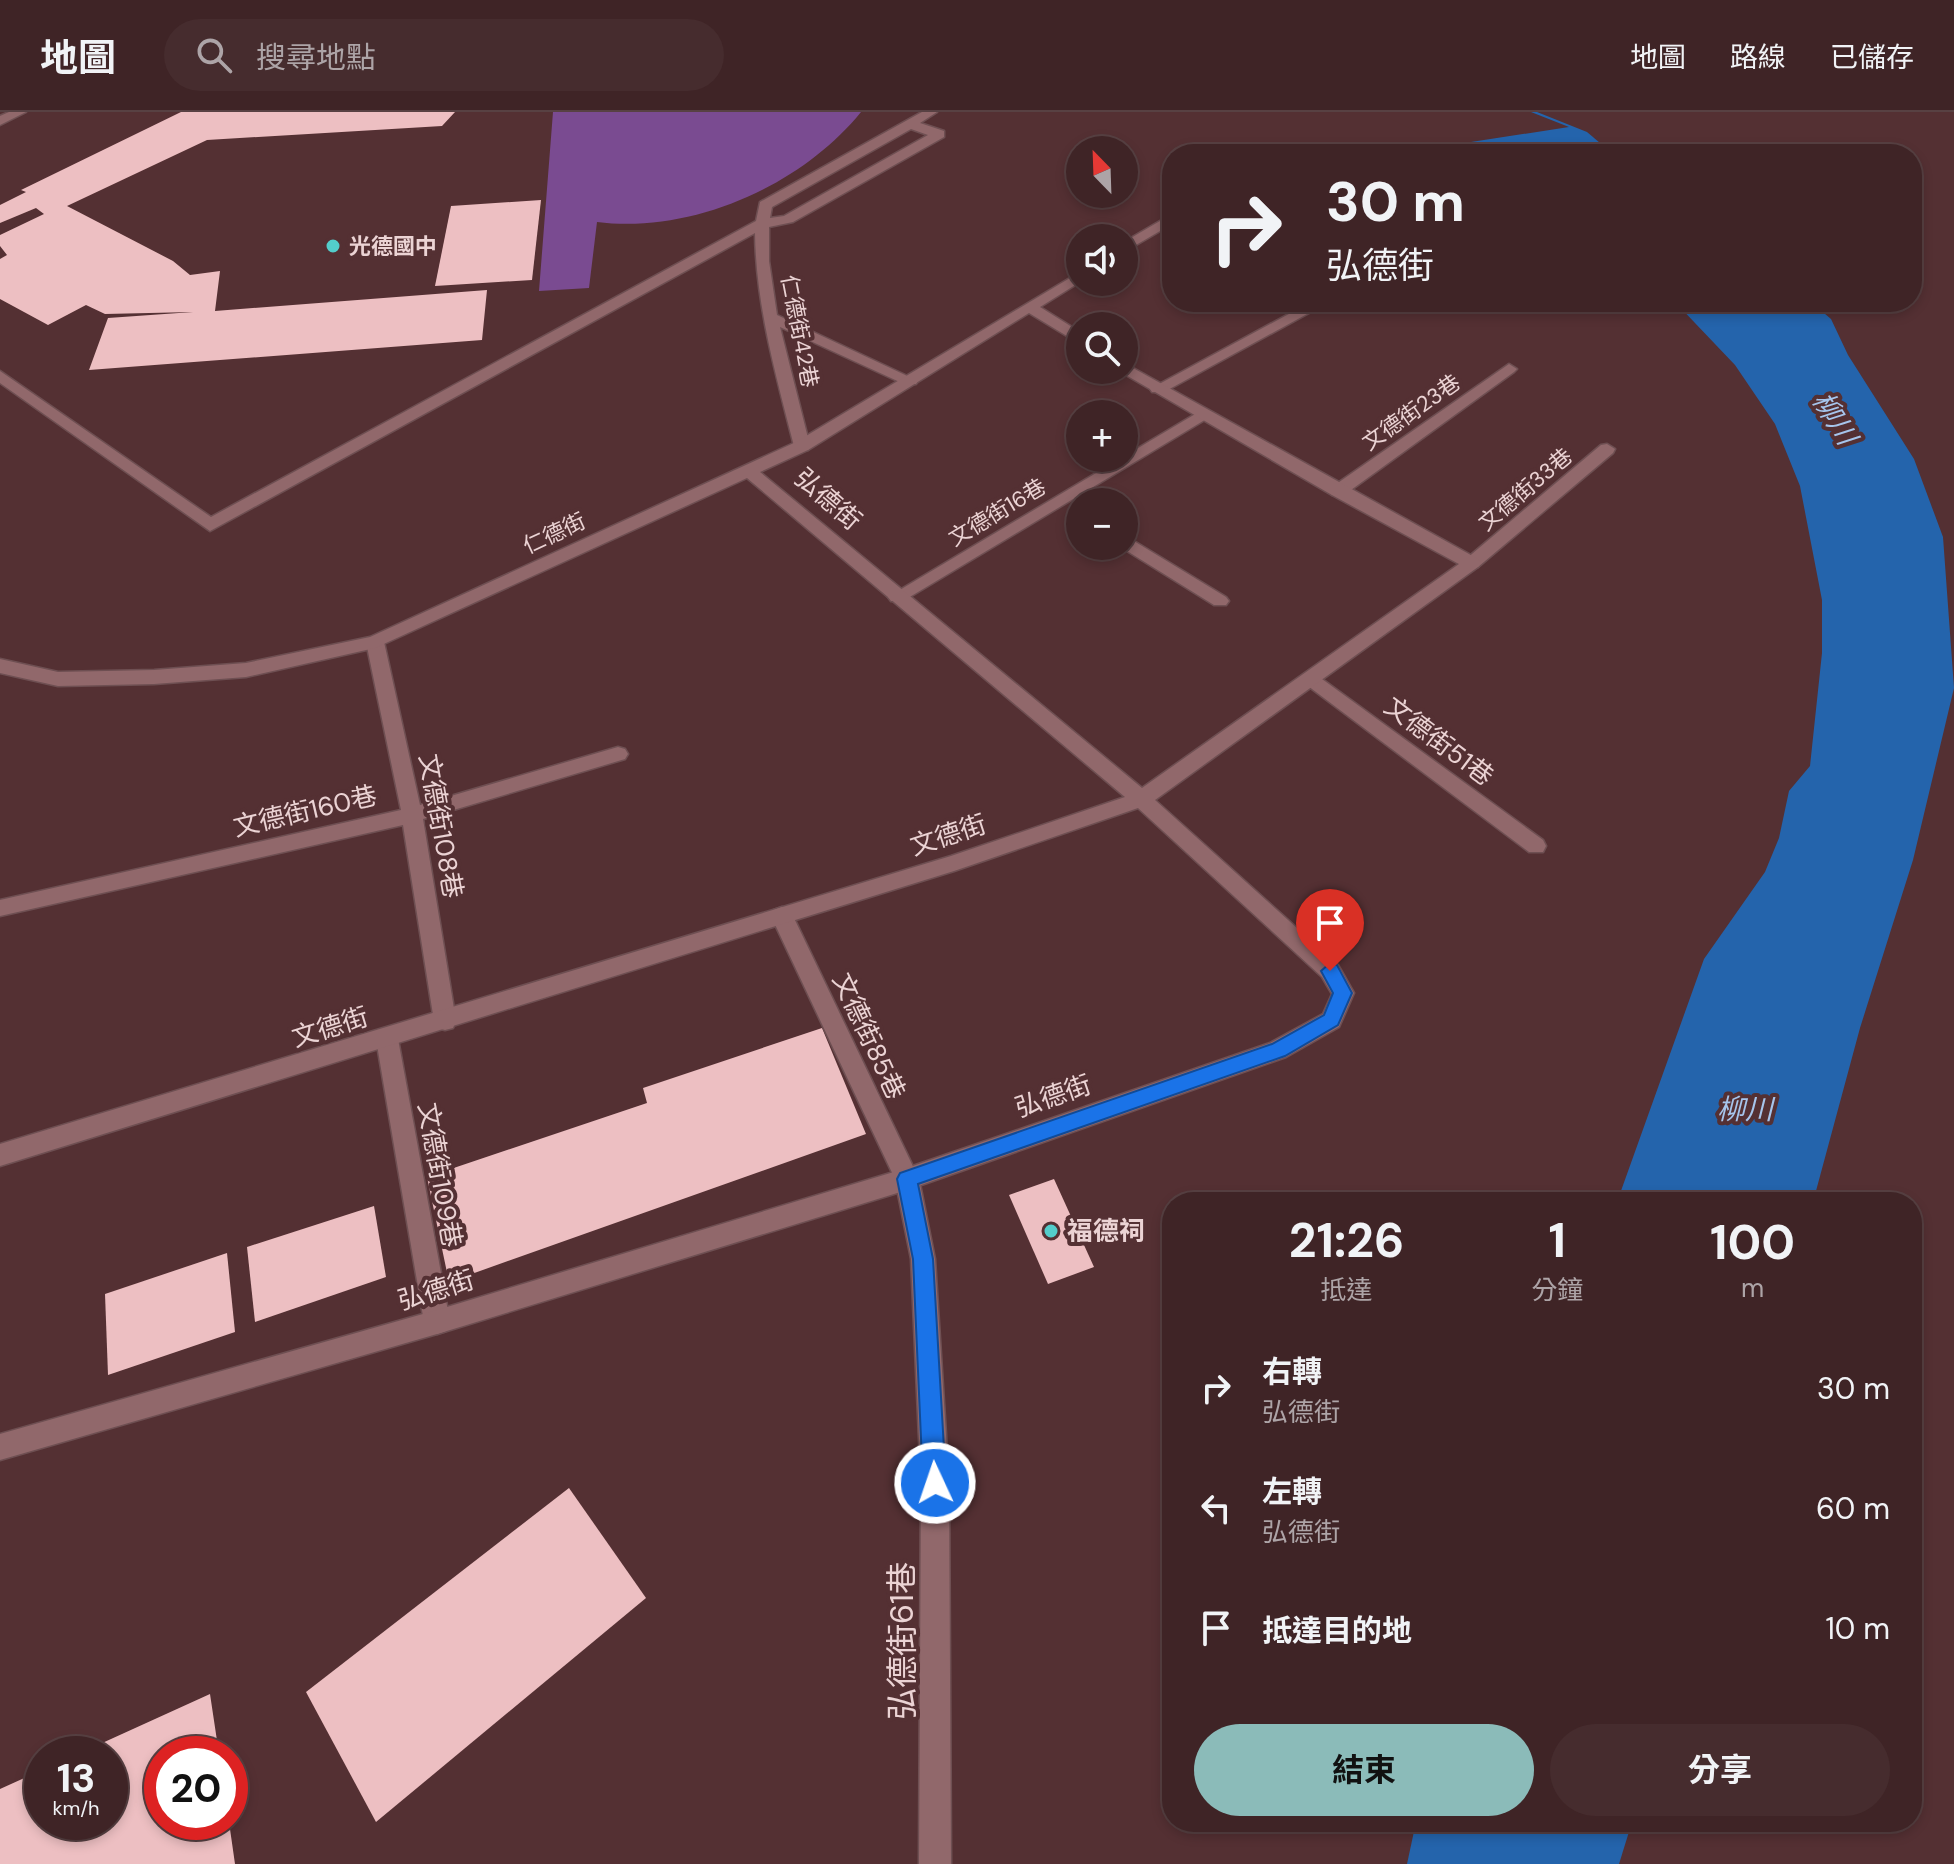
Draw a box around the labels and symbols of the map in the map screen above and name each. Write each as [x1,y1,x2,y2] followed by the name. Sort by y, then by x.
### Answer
[1066,136,1138,208] north arrow
[349,232,437,261] place label: 光德國中
[324,237,342,255] marker: 光德國中
[774,272,825,390] street label: 仁德街42巷
[1356,368,1466,457] street label: 文德街23巷
[1804,385,1867,454] water label: 柳川
[1472,442,1578,537] street label: 文德街33巷
[787,461,869,537] street label: 弘德街
[943,472,1051,553] street label: 文德街16巷
[518,506,590,561] street label: 仁德街
[1378,689,1500,793] street label: 文德街51巷
[412,751,470,901] street label: 文德街108巷
[230,778,380,844] street label: 文德街160巷
[906,807,990,863] street label: 文德街
[1296,889,1364,971] pin
[825,967,913,1105] street label: 文德街85巷
[288,999,372,1055] street label: 文德街
[1011,1067,1095,1125] street label: 弘德街
[1717,1091,1776,1128] water label: 柳川
[411,1100,469,1250] street label: 文德街109巷
[1067,1214,1145,1248] place label: 福德祠
[1042,1222,1060,1240] marker: 福德祠
[394,1262,478,1318] street label: 弘德街
[893,1441,977,1525] position arrow
[881,1562,923,1720] street label: 弘德街61巷
[144,1736,248,1840] speed limit sign: 20

